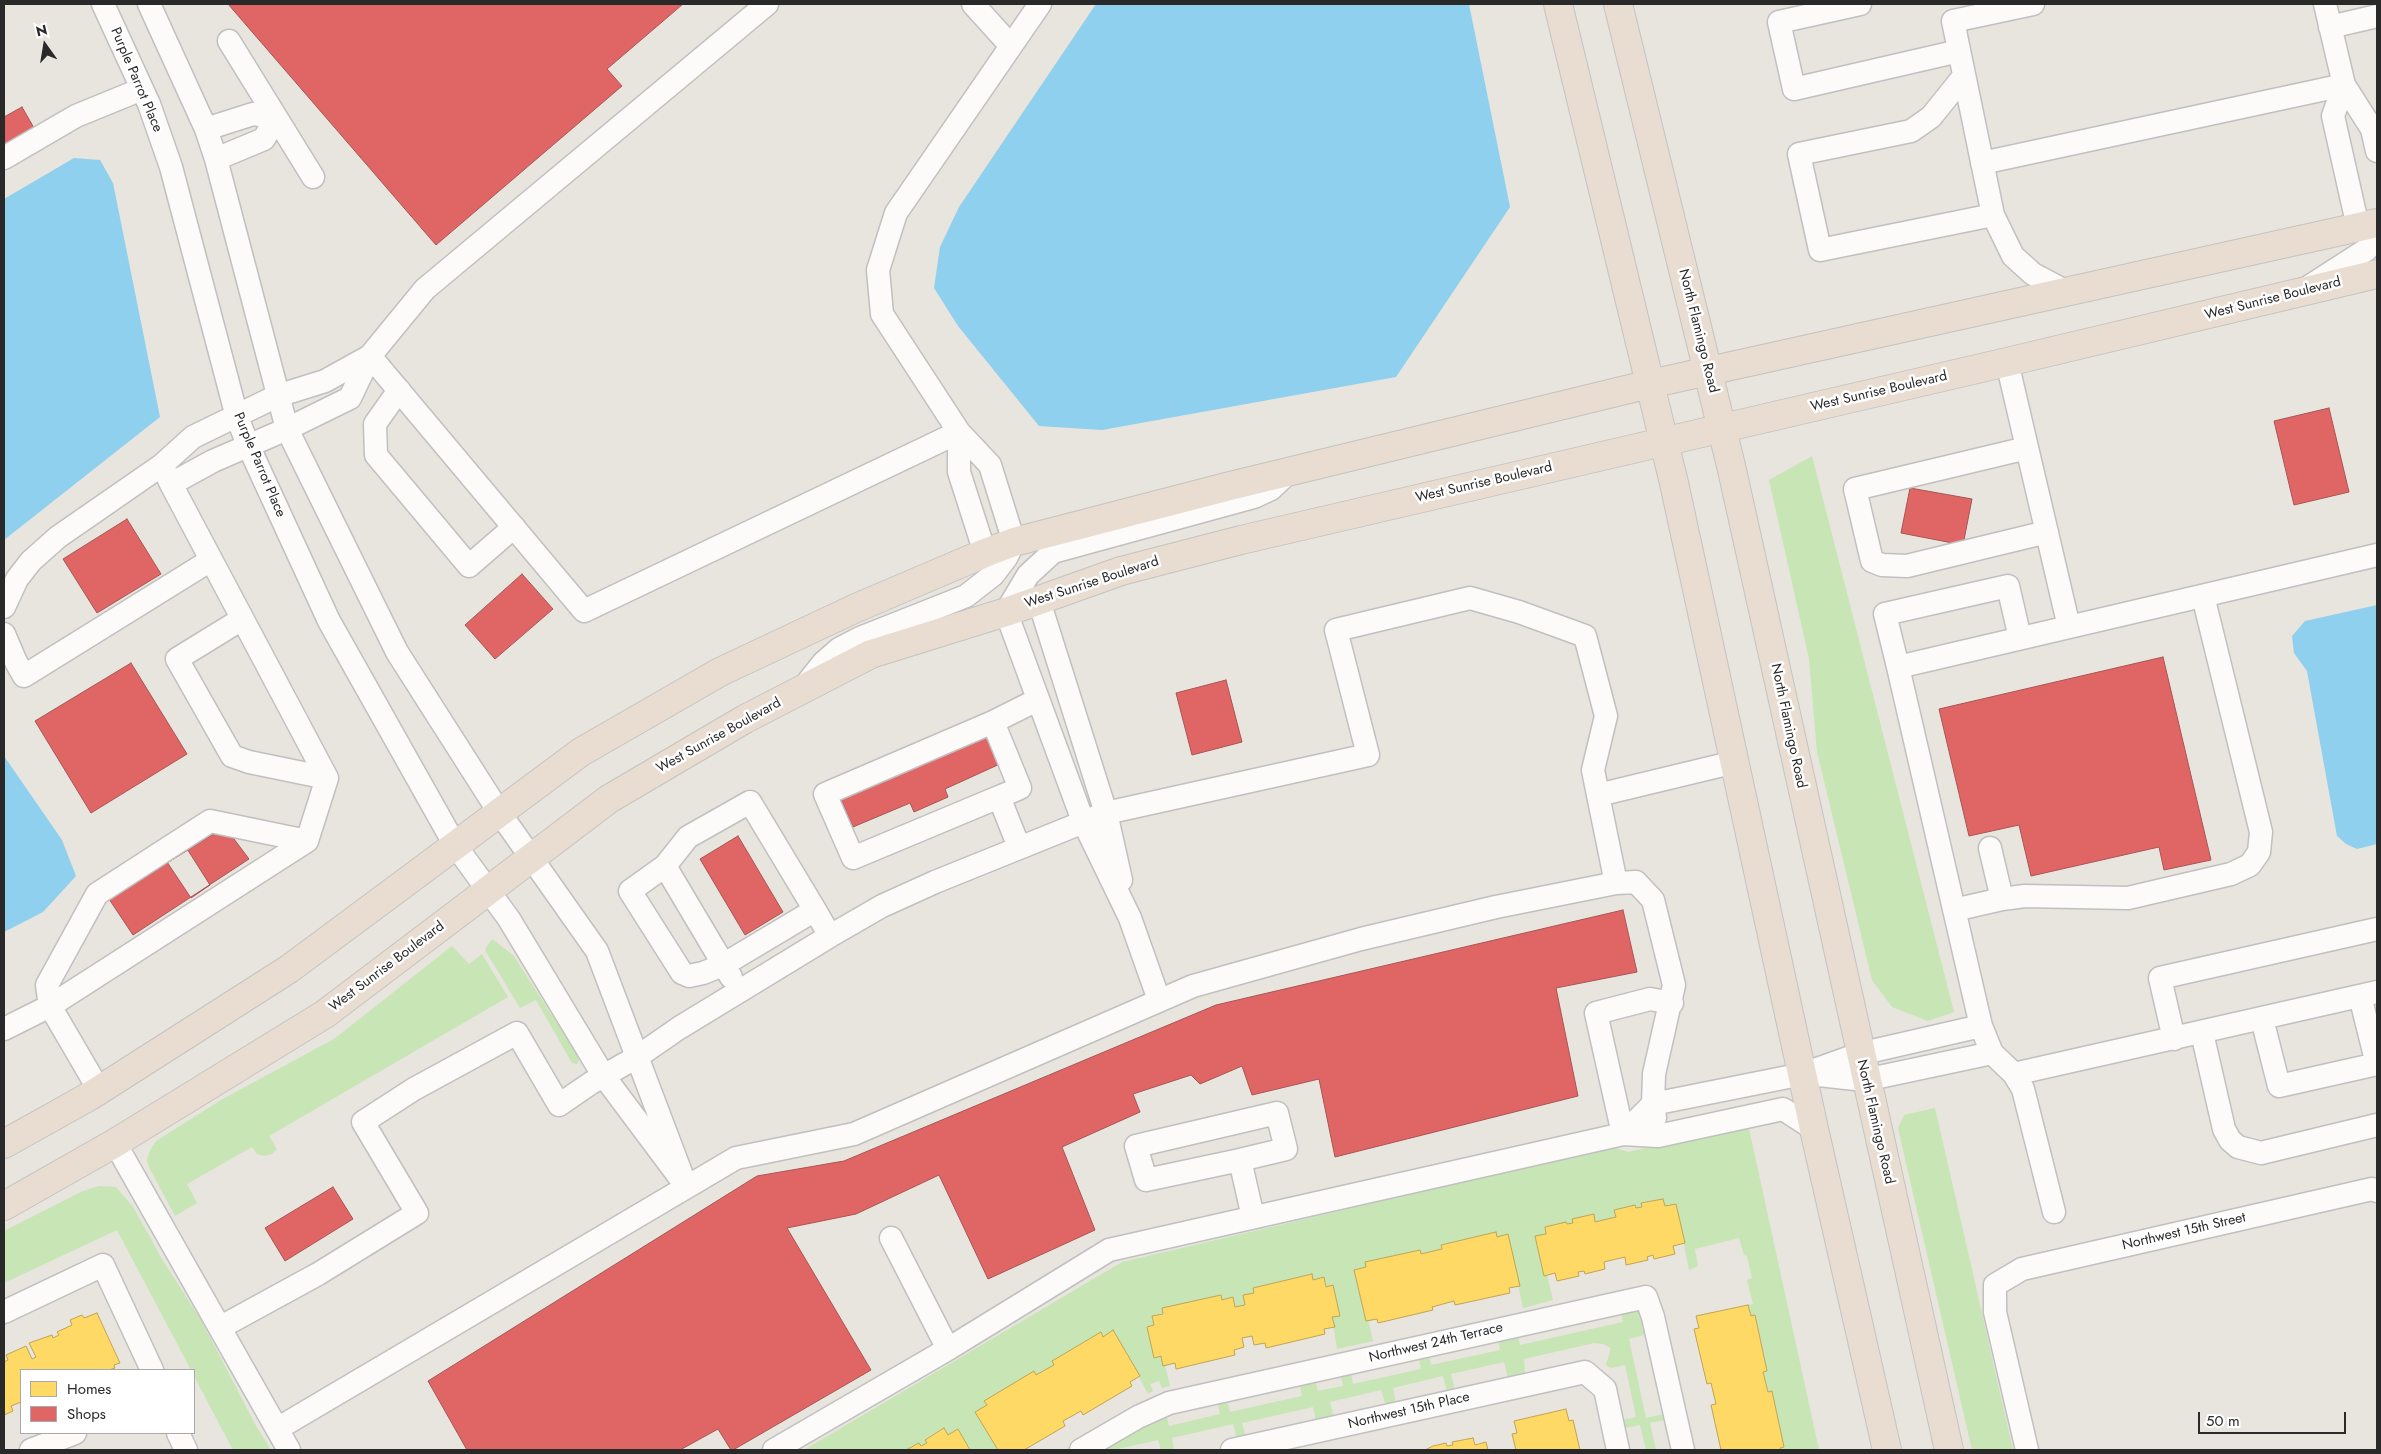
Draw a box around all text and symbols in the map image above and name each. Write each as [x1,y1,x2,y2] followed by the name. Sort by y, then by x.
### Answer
[34,19,49,41] text: N
[20,20,70,70] north arrow
[106,25,166,135] street label: Purple Parrot Place
[1674,267,1722,395] street label: North Flamingo Road
[2203,274,2343,324] street label: West Sunrise Boulevard
[1809,368,1949,416] street label: West Sunrise Boulevard
[229,410,289,520] street label: Purple Parrot Place
[1414,459,1554,507] street label: West Sunrise Boulevard
[1023,553,1161,613] street label: West Sunrise Boulevard
[1767,662,1809,790] street label: North Flamingo Road
[654,695,784,777] street label: West Sunrise Boulevard
[326,918,448,1016] street label: West Sunrise Boulevard
[1853,1058,1897,1186] street label: North Flamingo Road
[2121,1210,2247,1254] street label: Northwest 15th Street
[1367,1319,1505,1367] street label: Northwest 24th Terrace
[20,1369,195,1434] legend
[67,1378,111,1400] text: Homes
[1347,1389,1471,1433] street label: Northwest 15th Place
[2201,1402,2348,1434] scale bar
[67,1403,106,1425] text: Shops
[2206,1410,2240,1432] text: 50 m

